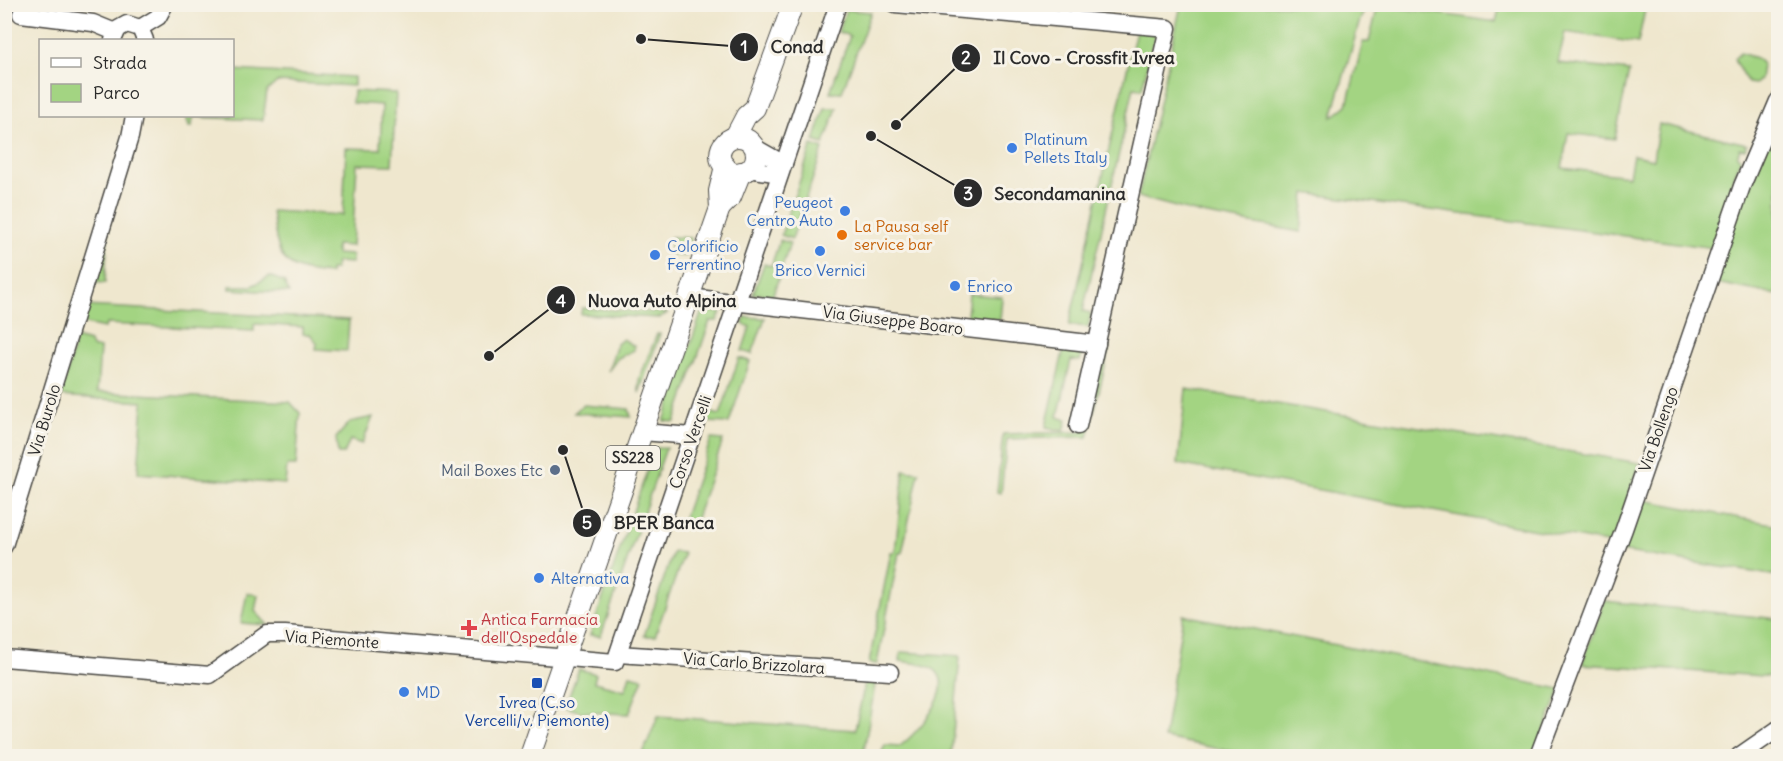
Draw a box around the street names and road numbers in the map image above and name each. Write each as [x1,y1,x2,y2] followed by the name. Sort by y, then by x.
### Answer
[822,301,964,339] street label: Via Giuseppe Boaro
[24,382,64,458] street label: Via Burolo
[1634,384,1682,474] street label: Via Bollengo
[665,393,715,491] street label: Corso Vercelli
[606,446,660,470] road number: SS228
[284,626,380,652] street label: Via Piemonte
[683,648,825,678] street label: Via Carlo Brizzolara

